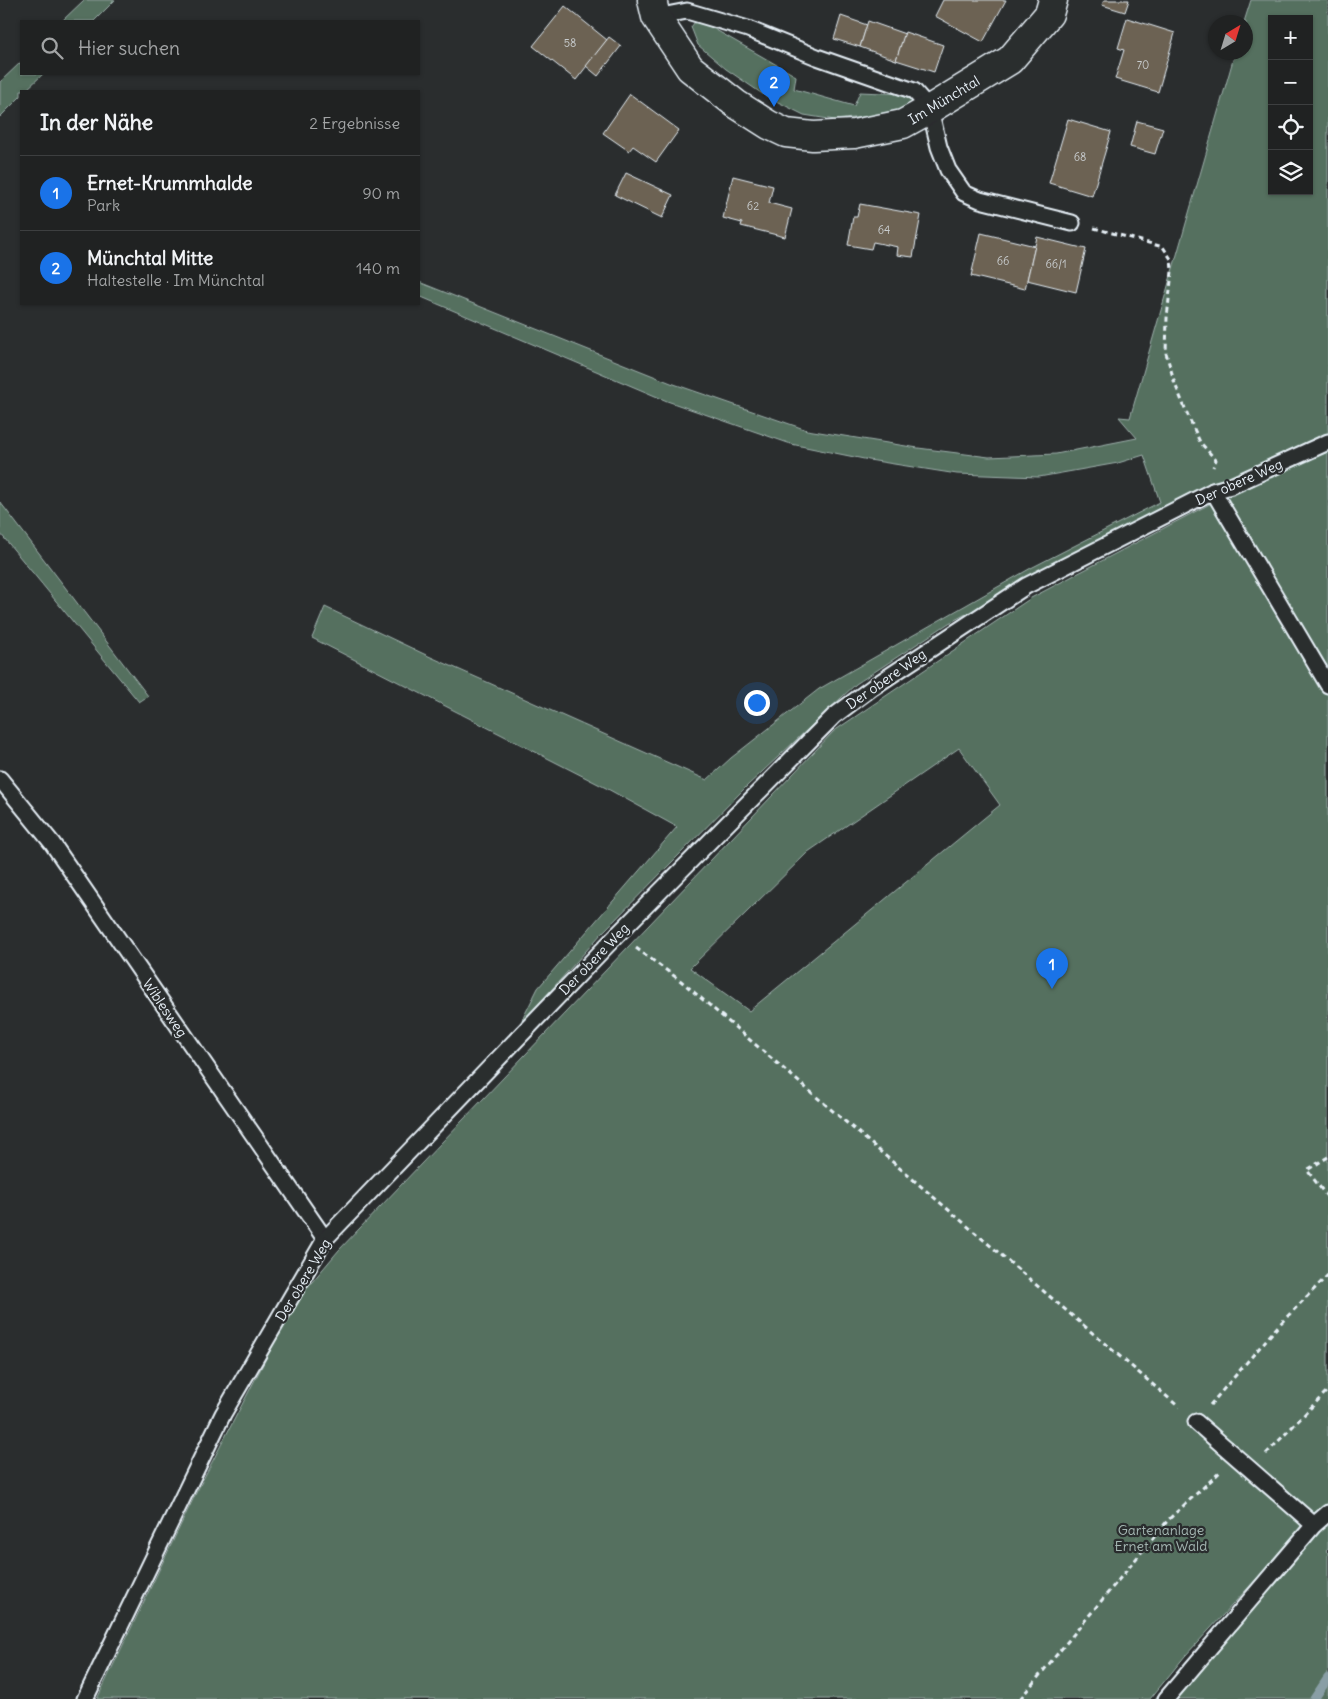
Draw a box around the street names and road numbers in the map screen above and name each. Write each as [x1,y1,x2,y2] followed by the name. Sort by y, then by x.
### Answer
[905,72,983,128] street label: Im Münchtal
[1193,455,1285,509] street label: Der obere Weg
[843,645,929,713] street label: Der obere Weg
[555,919,633,999] street label: Der obere Weg
[139,975,191,1041] street label: Wiblesweg
[271,1235,335,1325] street label: Der obere Weg

